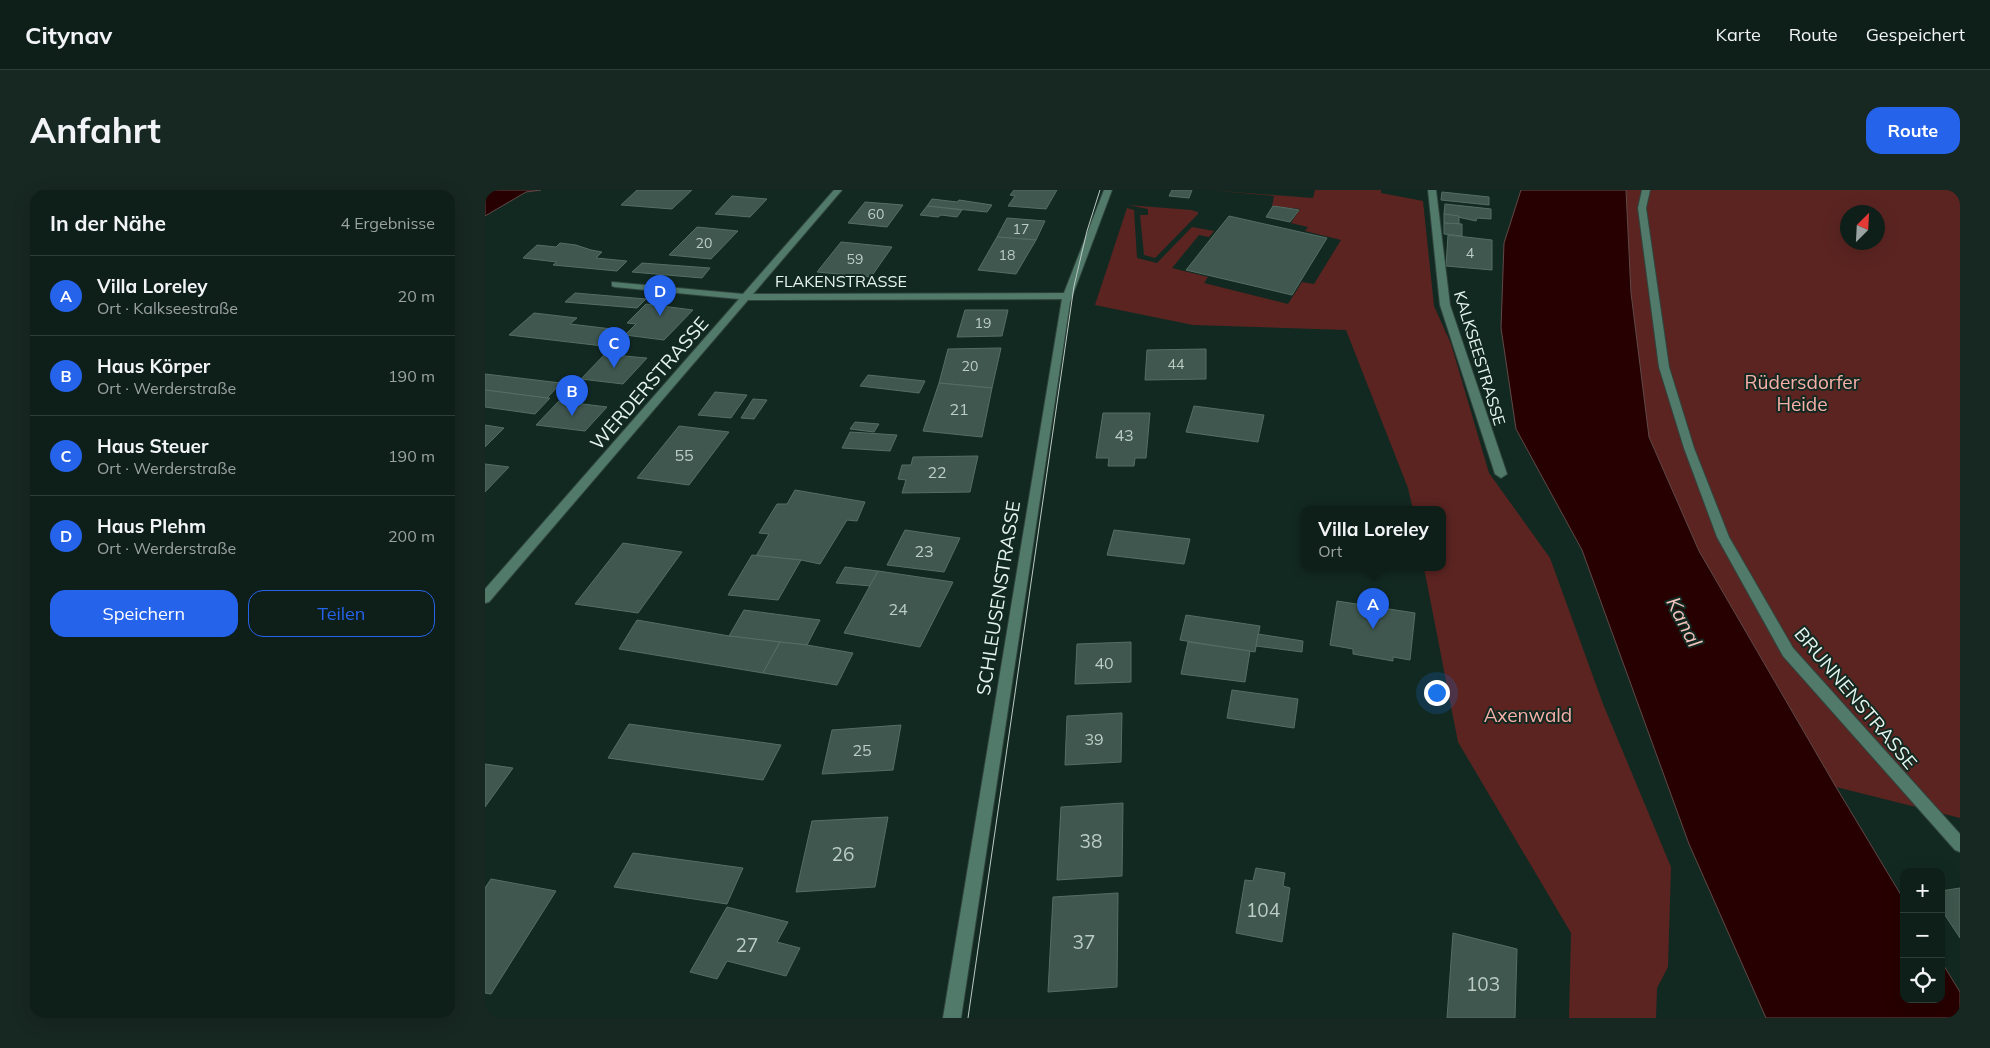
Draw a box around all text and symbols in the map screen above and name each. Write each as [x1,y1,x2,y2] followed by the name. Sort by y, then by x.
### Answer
[25,20,112,50] text: Citynav
[1716,23,1761,46] text: Karte
[1789,23,1838,46] text: Route
[1866,23,1965,46] text: Gespeichert
[1866,107,1960,154] button: Route
[30,108,161,152] text: Anfahrt
[868,205,884,223] house number: 60
[1840,205,1885,250] north arrow
[50,210,166,236] text: In der Nähe
[340,213,435,233] text: 4 Ergebnisse
[1013,220,1029,238] house number: 17
[696,234,712,252] house number: 20
[1466,244,1475,262] house number: 4
[999,246,1015,264] house number: 18
[847,250,863,268] house number: 59
[775,271,907,291] street label: FLAKENSTRASSE
[97,274,208,298] text: Villa Loreley
[644,275,676,316] pin: D
[60,286,72,306] text: A
[398,286,435,306] text: 20 m
[1450,288,1510,428] street label: KALKSEESTRASSE
[97,298,238,318] text: Ort · Kalkseestraße
[585,312,713,454] street label: WERDERSTRASSE
[975,314,991,332] house number: 19
[598,327,630,368] pin: C
[97,354,210,378] text: Haus Körper
[1168,355,1185,373] house number: 44
[962,357,978,375] house number: 20
[60,366,72,386] text: B
[388,366,435,386] text: 190 m
[1744,370,1860,416] park label: Rüdersdorfer Heide
[556,375,588,416] pin: B
[97,378,236,398] text: Ort · Werderstraße
[949,399,969,419] house number: 21
[1114,425,1134,445] house number: 43
[97,434,208,458] text: Haus Steuer
[674,445,694,465] house number: 55
[61,446,71,466] text: C
[388,446,435,466] text: 190 m
[97,458,236,478] text: Ort · Werderstraße
[927,462,947,482] house number: 22
[971,499,1025,697] street label: SCHLEUSENSTRASSE
[1301,506,1446,571] popup
[97,514,206,538] text: Haus Plehm
[1318,517,1429,541] text: Villa Loreley
[60,526,72,546] text: D
[388,526,435,546] text: 200 m
[97,538,236,558] text: Ort · Werderstraße
[914,541,934,561] house number: 23
[1318,541,1342,561] text: Ort
[1357,588,1389,629] pin: A
[50,590,238,637] button: Speichern
[248,590,435,637] button: Teilen
[1661,592,1708,651] water label: Kanal
[888,599,908,619] house number: 24
[1789,622,1923,774] street label: BRUNNENSTRASSE
[1094,653,1114,673] house number: 40
[1424,680,1450,706] your location
[1484,703,1572,727] park label: Axenwald
[1084,729,1104,749] house number: 39
[852,740,872,760] house number: 25
[1080,829,1102,853] house number: 38
[832,842,854,866] house number: 26
[1900,868,1945,1003] map controls
[1900,868,1945,913] button: +
[1246,898,1280,922] house number: 104
[1900,913,1945,958] button: −
[1073,930,1095,954] house number: 37
[736,933,758,957] house number: 27
[1900,958,1945,1003] button: locate
[1466,972,1500,996] house number: 103

